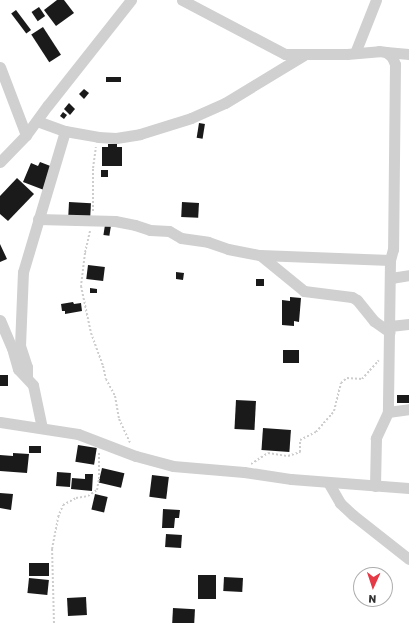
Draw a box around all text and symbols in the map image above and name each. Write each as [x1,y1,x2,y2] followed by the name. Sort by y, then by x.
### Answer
[353,567,393,607] north arrow
[368,592,377,605] text: N

